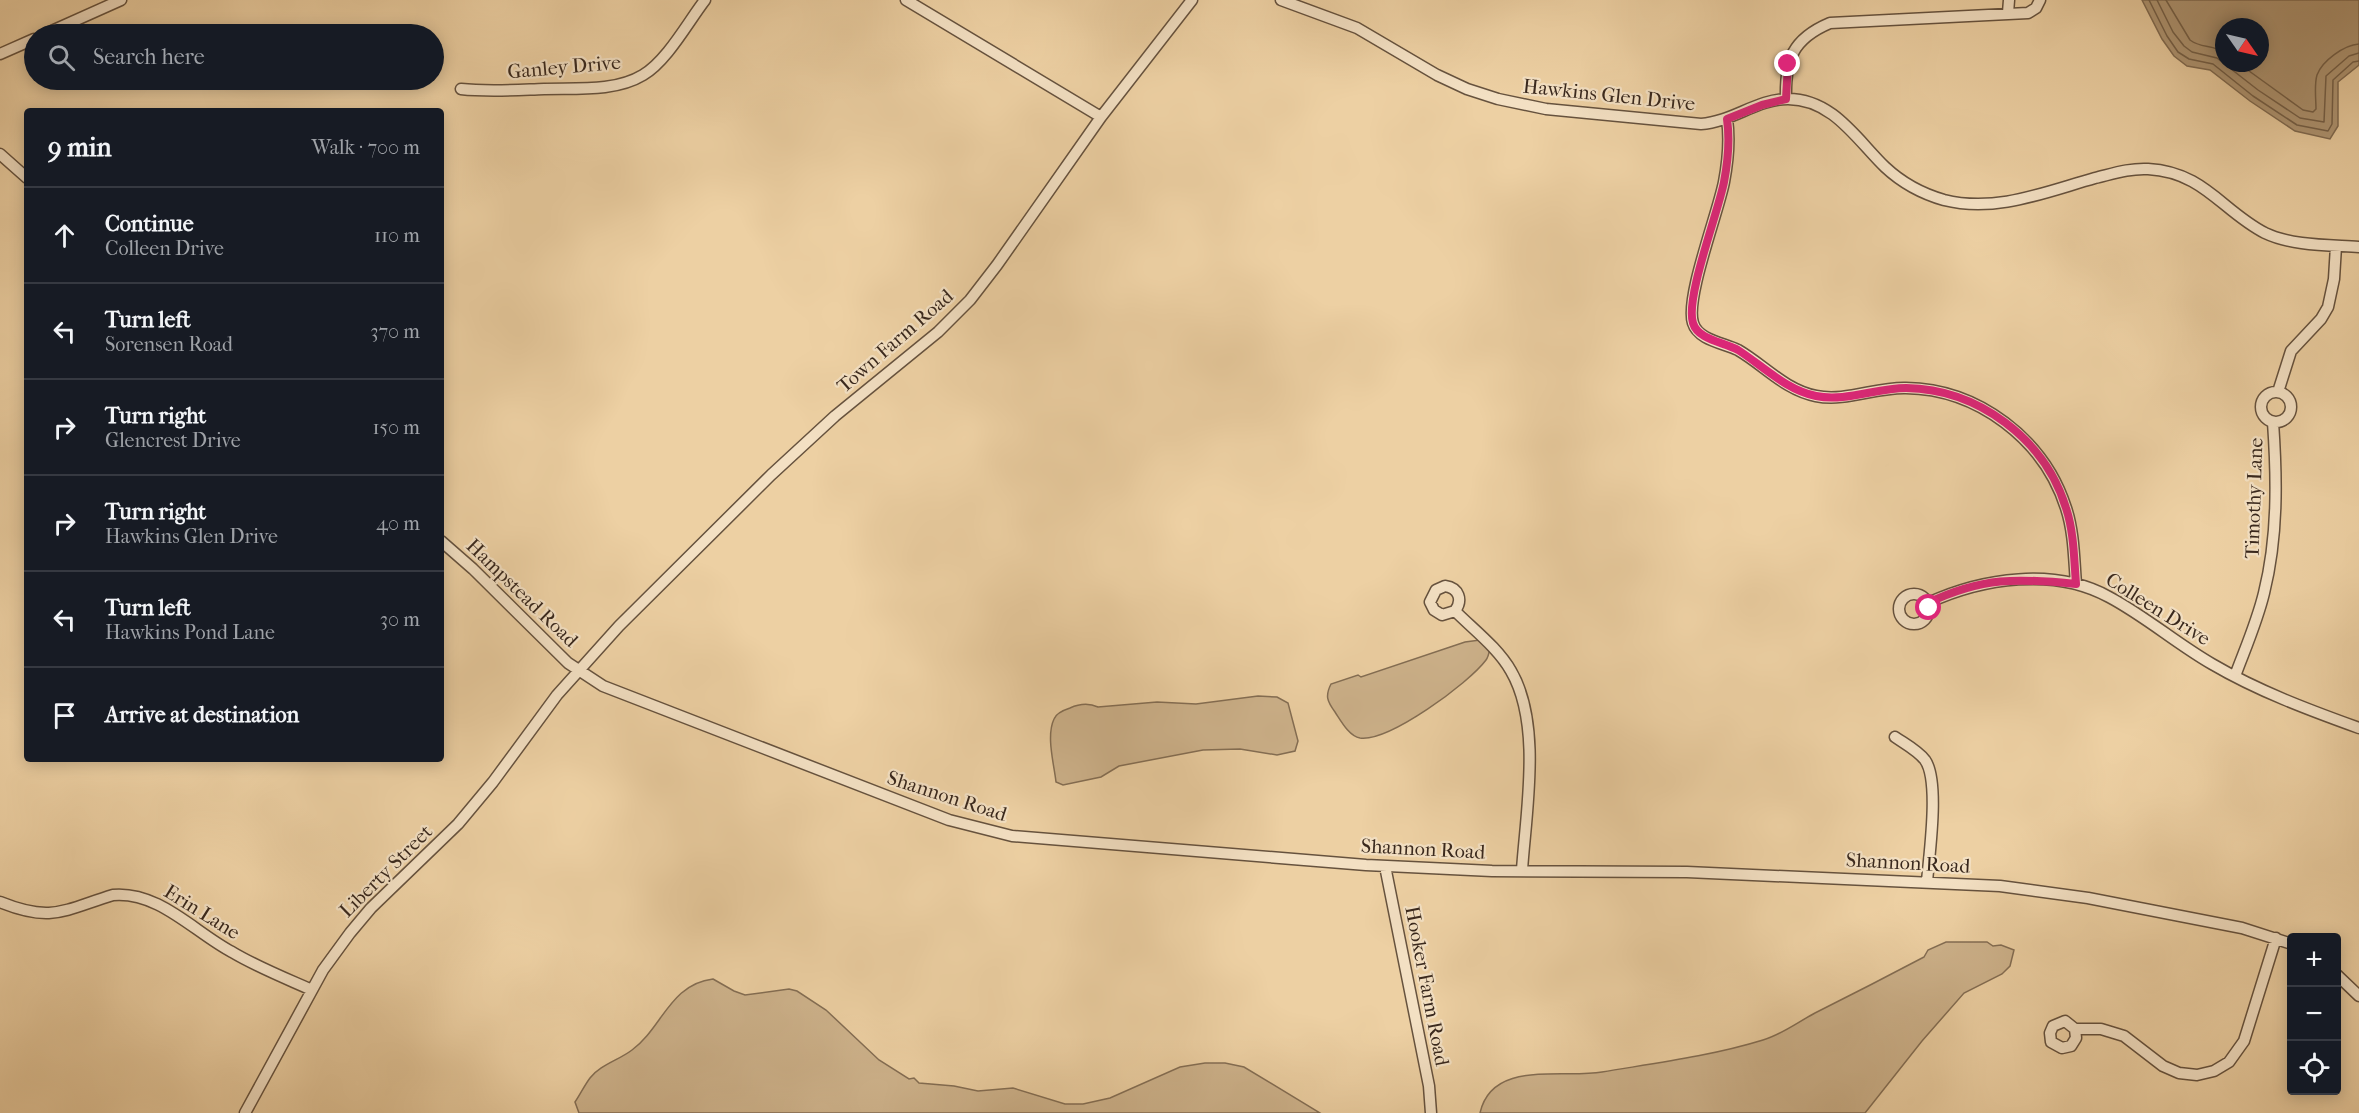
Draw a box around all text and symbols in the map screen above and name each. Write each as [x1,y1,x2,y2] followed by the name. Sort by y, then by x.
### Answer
[2215,18,2269,72] north arrow
[24,24,444,90] search box
[45,41,78,74] icon: search
[93,44,205,70] text: Search here
[1774,50,1800,76] route end
[506,51,622,83] street label: Ganley Drive
[1522,75,1696,115] street label: Hawkins Glen Drive
[48,132,112,163] text: 9 min
[311,136,420,159] text: Walk · 700 m
[105,211,194,237] text: Continue
[48,219,81,252] icon: ahead
[374,224,420,247] text: 110 m
[105,237,224,260] text: Colleen Drive
[832,284,958,398] street label: Town Farm Road
[105,307,191,333] text: Turn left
[48,315,81,348] icon: left
[370,320,420,343] text: 370 m
[105,333,233,356] text: Sorensen Road
[105,403,206,429] text: Turn right
[48,411,81,444] icon: right
[372,416,420,439] text: 150 m
[105,429,241,452] text: Glencrest Drive
[2240,437,2268,559] street label: Timothy Lane
[105,499,206,525] text: Turn right
[48,507,81,540] icon: right
[376,512,420,535] text: 40 m
[105,525,278,548] text: Hawkins Glen Drive
[462,534,583,653] street label: Hampstead Road
[2101,568,2215,650] street label: Colleen Drive
[1915,594,1941,620] route start
[105,595,191,621] text: Turn left
[48,603,81,636] icon: left
[380,608,420,631] text: 30 m
[105,621,275,644] text: Hawkins Pond Lane
[48,699,81,732] icon: arrive
[105,702,299,728] text: Arrive at destination
[884,766,1011,826] street label: Shannon Road
[335,820,437,922] street label: Liberty Street
[1360,834,1487,864] street label: Shannon Road
[1845,848,1972,878] street label: Shannon Road
[160,880,244,944] street label: Erin Lane
[1400,904,1454,1069] street label: Hooker Farm Road
[2287,933,2341,1095] map controls
[2287,933,2341,987] button: +
[2287,987,2341,1041] button: −
[2287,1041,2341,1095] button: locate

